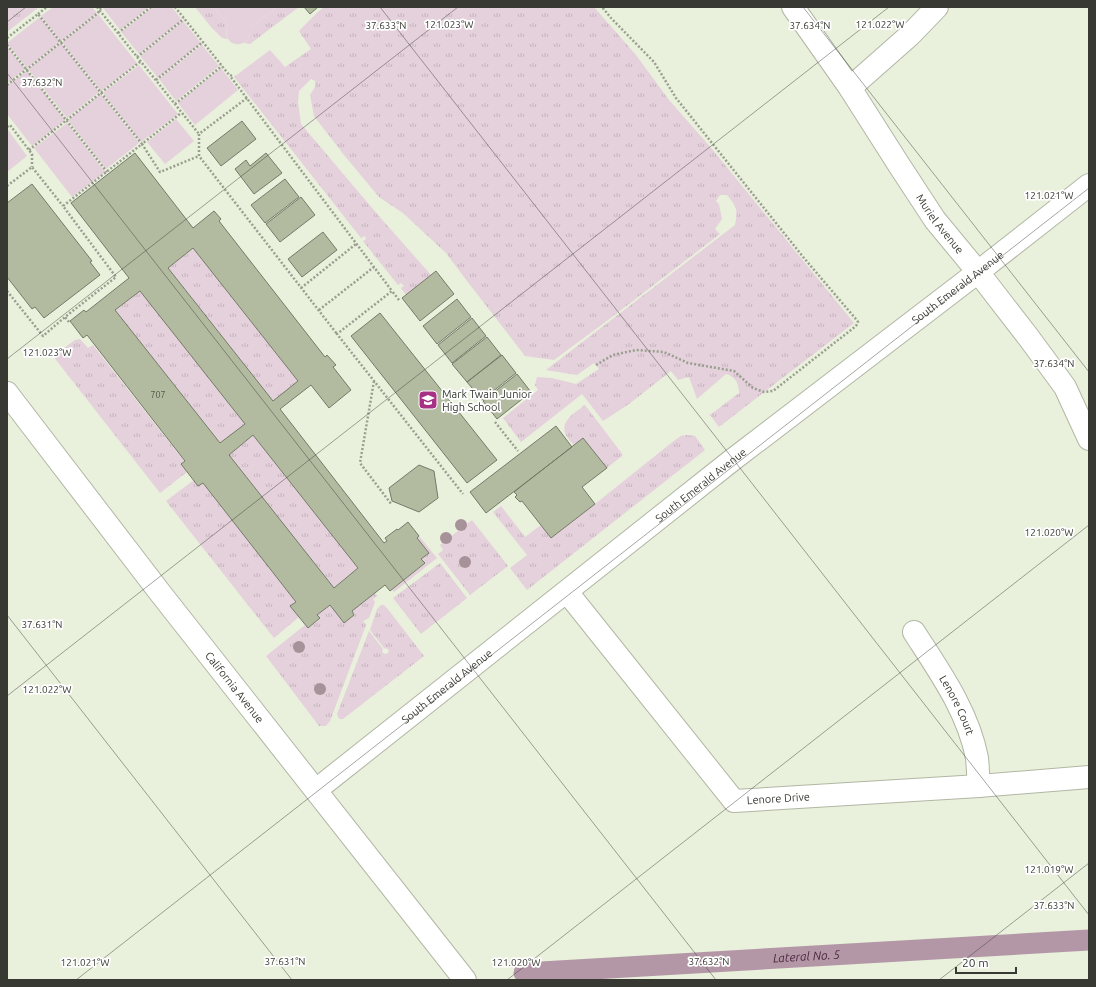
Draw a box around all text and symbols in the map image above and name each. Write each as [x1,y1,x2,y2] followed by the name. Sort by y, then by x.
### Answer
[425,19,473,30] text: 121.023°W
[856,19,904,30] text: 121.022°W
[365,20,407,31] text: 37.633°N
[789,20,831,31] text: 37.634°N
[21,77,63,88] text: 37.632°N
[1025,190,1073,201] text: 121.021°W
[914,192,966,256] street label: Muriel Avenue
[909,248,1006,326] street label: South Emerald Avenue
[23,347,71,358] text: 121.023°W
[1033,358,1075,369] text: 37.634°N
[442,388,533,413] place label: Mark Twain Junior High School
[417,389,439,411] school or university icon: Mark Twain Junior High School
[150,390,166,400] house number: 707
[653,446,749,525] street label: South Emerald Avenue
[1025,527,1073,538] text: 121.020°W
[21,619,63,630] text: 37.631°N
[399,647,495,726] street label: South Emerald Avenue
[203,649,266,725] street label: California Avenue
[937,673,977,737] street label: Lenore Court
[23,684,71,695] text: 121.022°W
[746,790,810,806] street label: Lenore Drive
[1025,864,1073,875] text: 121.019°W
[1033,900,1075,911] text: 37.633°N
[773,948,841,964] water label: Lateral No. 5
[956,949,1016,975] scale bar
[264,956,306,967] text: 37.631°N
[688,956,730,967] text: 37.632°N
[962,956,989,969] text: 20 m
[61,957,109,968] text: 121.021°W
[492,957,540,968] text: 121.020°W

